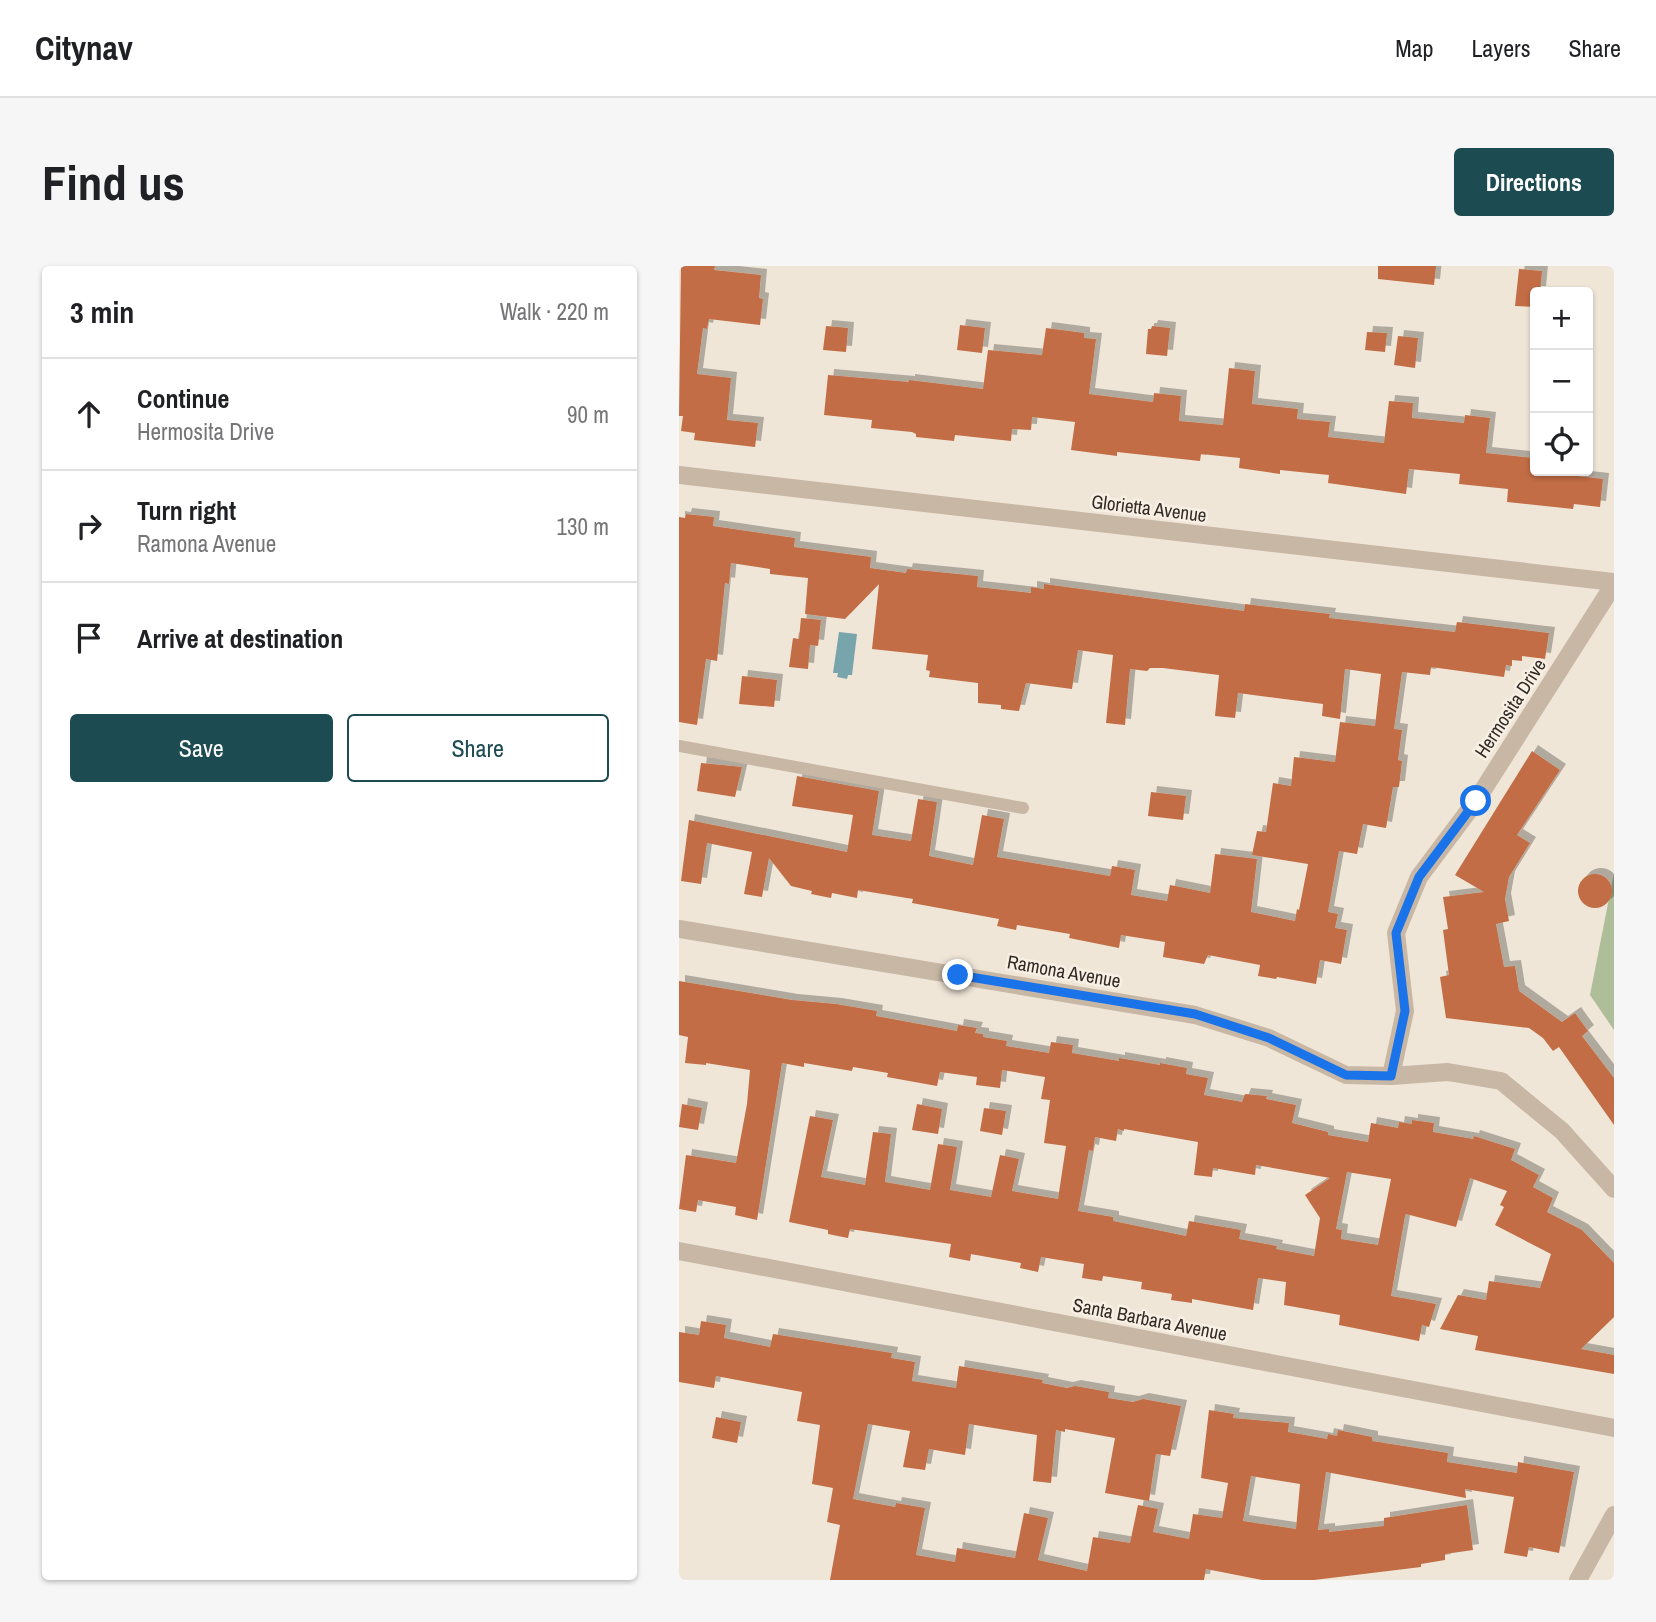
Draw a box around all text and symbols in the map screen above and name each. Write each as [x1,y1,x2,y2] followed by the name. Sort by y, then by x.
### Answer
[35,26,133,70] text: Citynav
[1395,32,1433,64] text: Map
[1471,32,1530,64] text: Layers
[1568,32,1621,64] text: Share
[1454,148,1614,216] button: Directions
[42,149,185,215] text: Find us
[1530,287,1593,476] map controls
[1530,287,1593,350] button: +
[70,292,134,332] text: 3 min
[500,296,609,327] text: Walk · 220 m
[1530,350,1593,413] button: −
[137,381,229,416] text: Continue
[70,395,108,433] icon: ahead
[567,399,609,430] text: 90 m
[1530,413,1593,476] button: locate
[137,416,274,447] text: Hermosita Drive
[1090,488,1208,528] street label: Glorietta Avenue
[137,493,236,528] text: Turn right
[70,507,108,545] icon: right
[557,511,609,542] text: 130 m
[137,528,276,559] text: Ramona Avenue
[70,619,108,657] icon: arrive
[137,621,343,656] text: Arrive at destination
[1468,653,1552,763] street label: Hermosita Drive
[70,714,333,782] button: Save
[347,714,609,782] button: Share
[1460,785,1491,816] route start
[1005,948,1123,994] street label: Ramona Avenue
[942,959,973,990] route end
[1071,1291,1229,1347] street label: Santa Barbara Avenue

